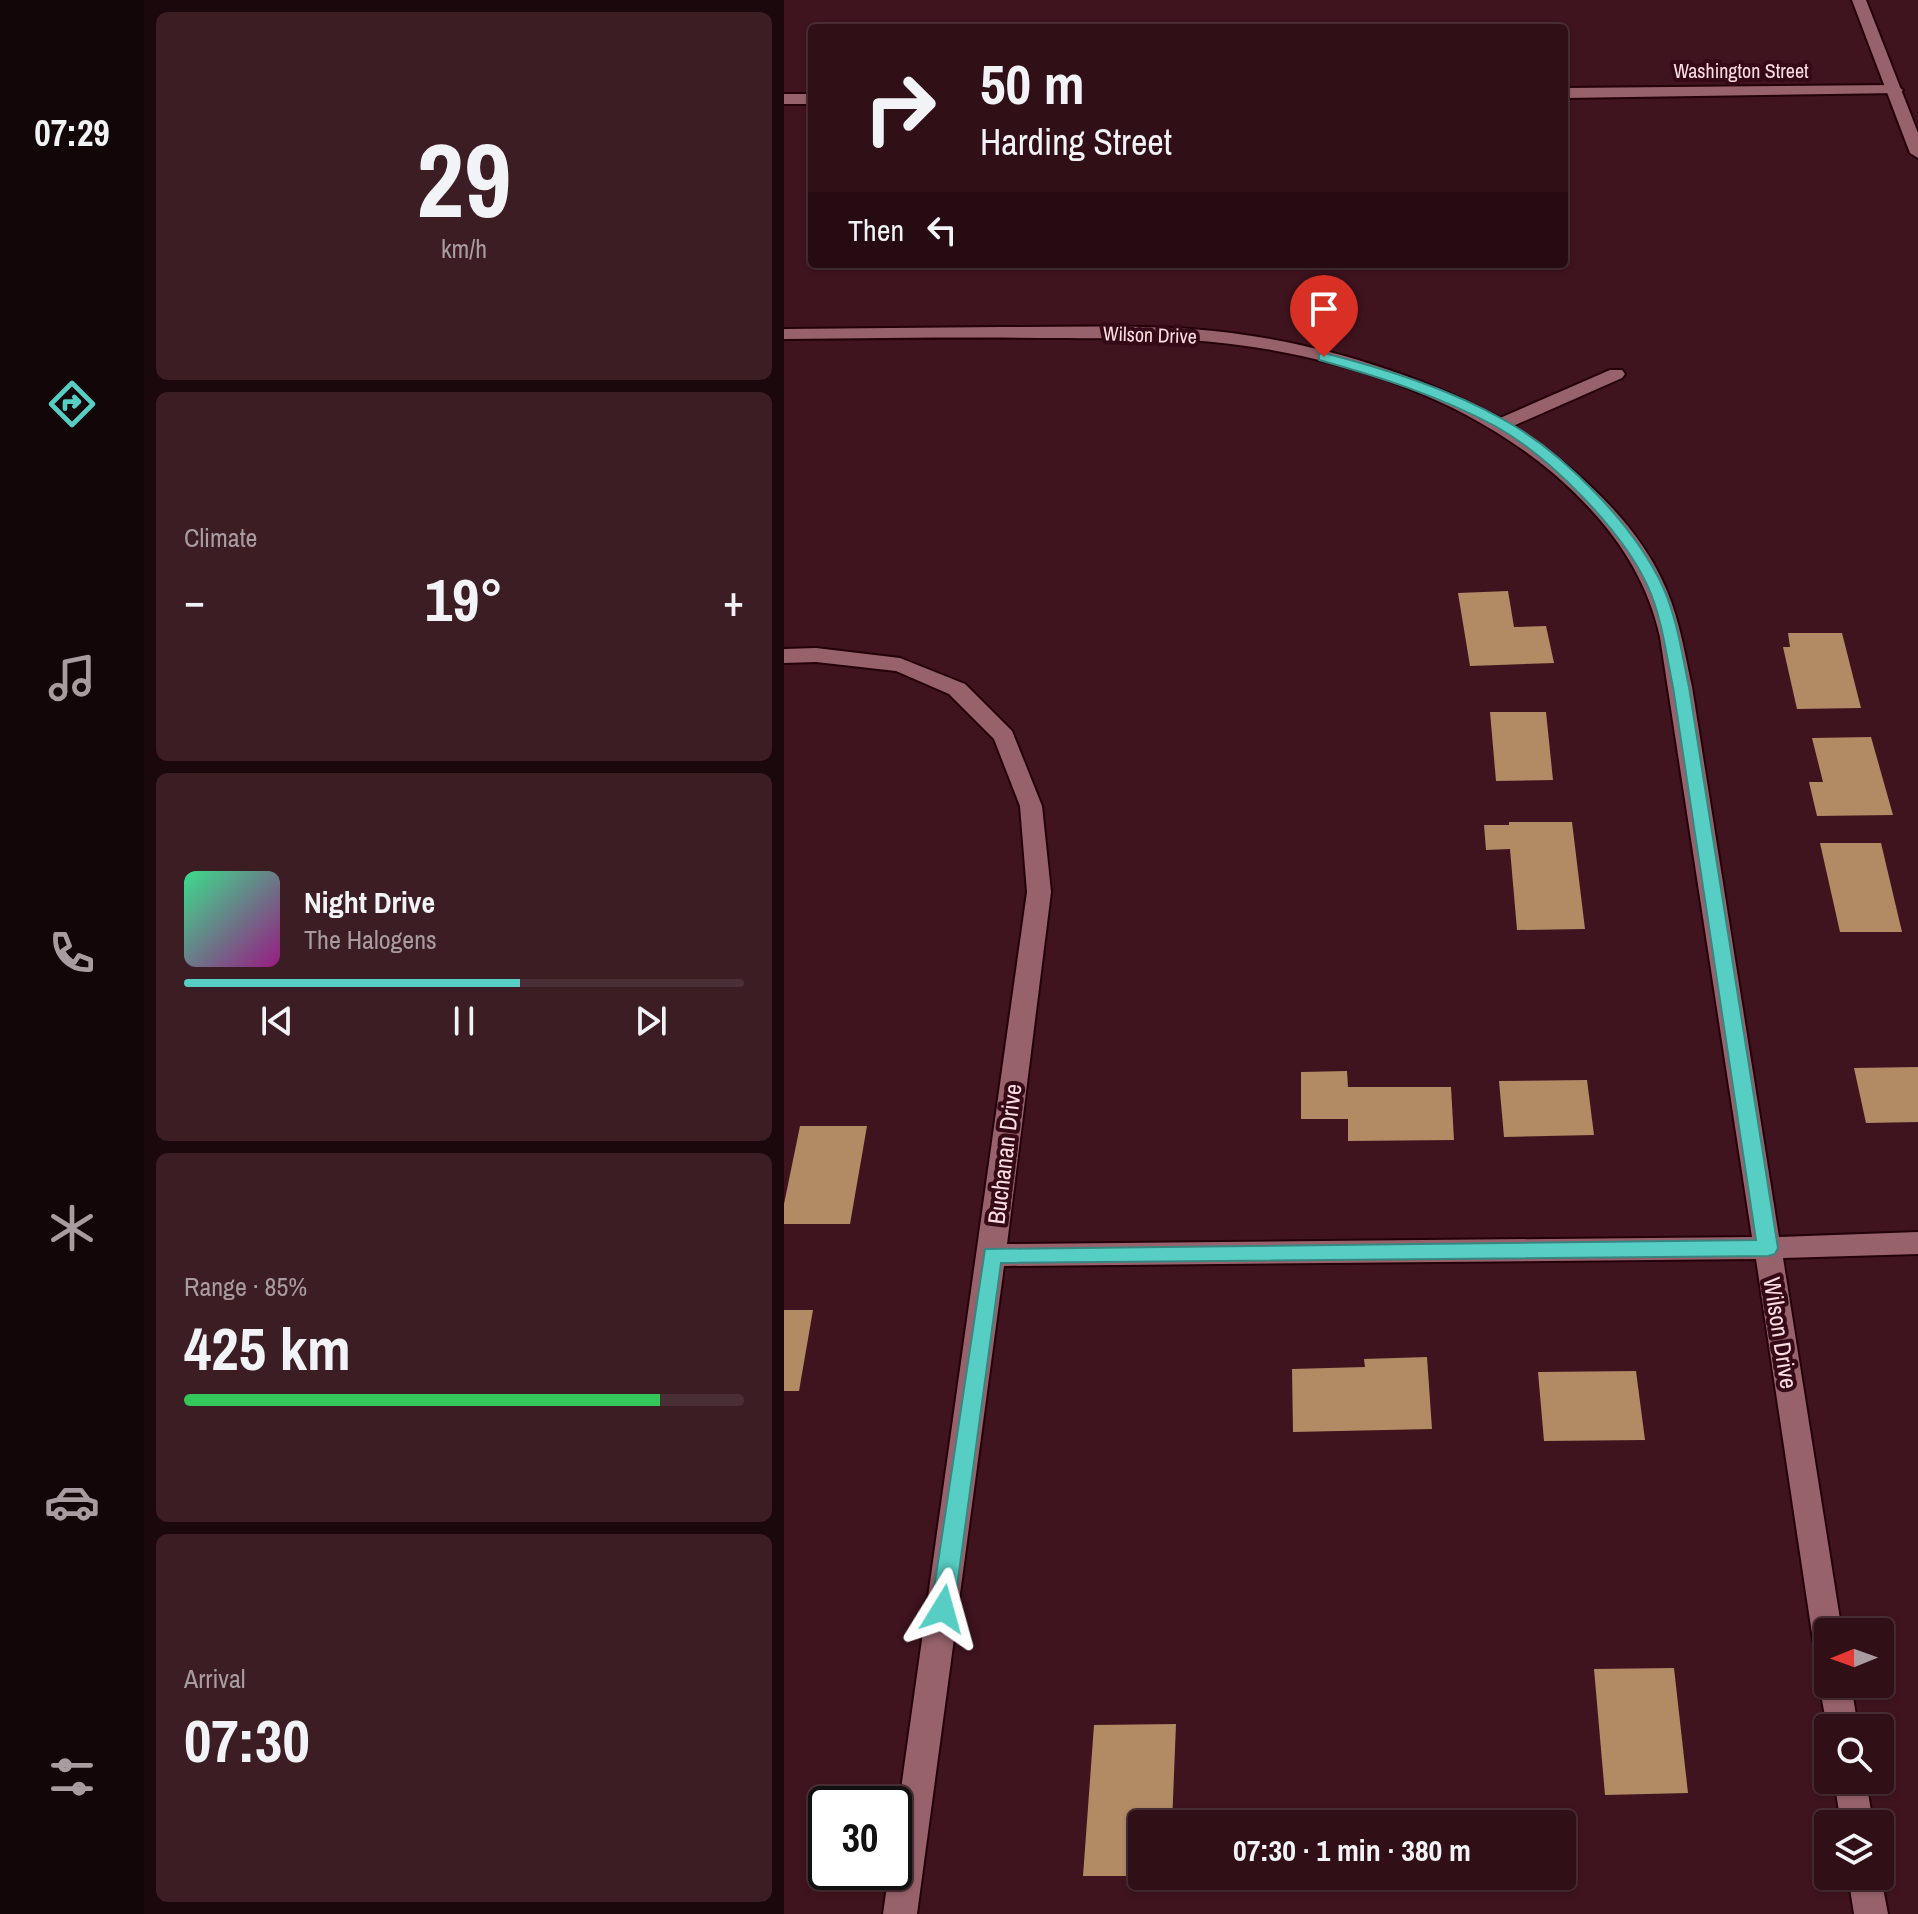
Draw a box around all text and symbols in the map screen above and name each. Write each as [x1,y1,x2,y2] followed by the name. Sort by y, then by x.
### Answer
[980,46,1085,121] text: 50 m
[848,56,952,160] icon: right
[1673,57,1809,84] street label: Washington Street
[34,109,110,157] text: 07:29
[417,109,511,249] text: 29
[980,118,1172,166] text: Harding Street
[920,208,964,252] icon: left
[848,210,904,250] text: Then
[441,231,487,266] text: km/h
[1290,275,1358,357] pin
[1302,287,1346,331] icon: arrive
[1103,319,1197,350] street label: Wilson Drive
[44,376,100,432] icon: directions
[184,520,257,555] text: Climate
[425,559,503,640] text: 19°
[184,570,205,630] text: −
[723,570,744,630] text: +
[44,650,100,706] icon: music
[304,882,435,922] text: Night Drive
[304,922,437,957] text: The Halogens
[44,925,100,981] icon: phone
[255,999,299,1043] icon: previous
[442,999,486,1043] icon: pause
[629,999,673,1043] icon: next
[980,1082,1028,1226] street label: Buchanan Drive
[44,1200,100,1256] icon: climate
[184,1269,307,1304] text: Range · 85%
[1756,1275,1806,1391] street label: Wilson Drive
[184,1308,351,1389] text: 425 km
[44,1474,100,1530] icon: car
[901,1567,985,1651] position arrow
[1814,1618,1894,1698] north arrow
[1814,1618,1894,1890] map controls
[184,1661,246,1696] text: Arrival
[184,1700,310,1781] text: 07:30
[1814,1714,1894,1794] button: search
[44,1749,100,1805] icon: filters
[808,1786,912,1890] speed limit sign: 30
[1814,1810,1894,1890] button: layers
[1233,1830,1471,1870] text: 07:30 · 1 min · 380 m

